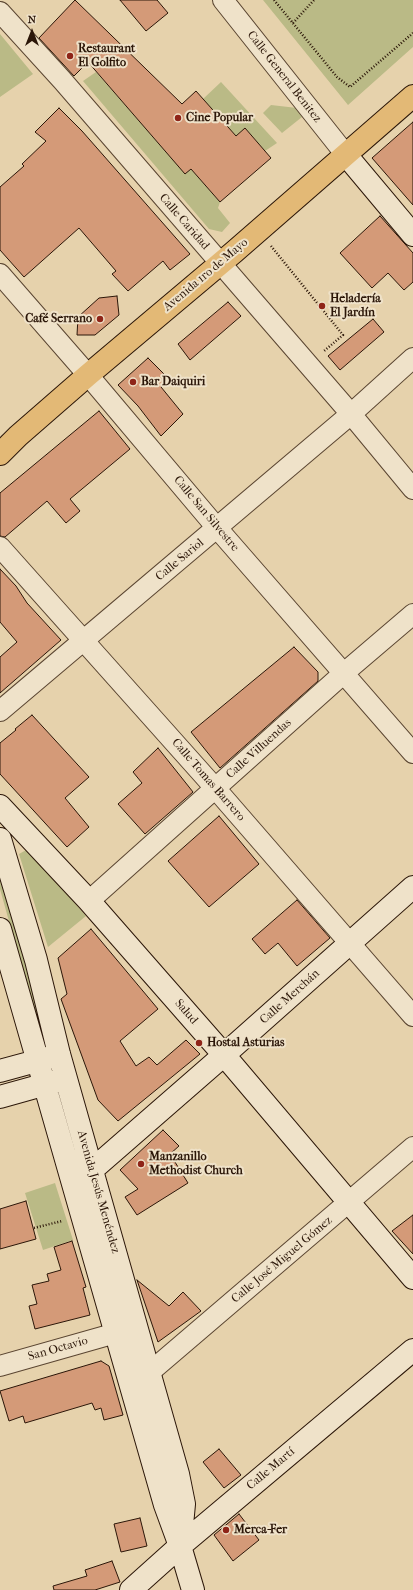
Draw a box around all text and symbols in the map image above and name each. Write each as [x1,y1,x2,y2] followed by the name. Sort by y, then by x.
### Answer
[12,12,52,52] north arrow
[28,13,36,26] text: N
[244,28,324,126] street label: Calle General Benitez
[78,42,135,70] place label: Restaurant El Golfito
[65,51,75,61] marker: Restaurant El Golfito
[186,111,253,125] place label: Cine Popular
[173,113,183,123] marker: Cine Popular
[156,191,212,253] street label: Calle Caridad
[161,235,251,315] street label: Avenida 1ro de Mayo
[330,292,381,320] place label: Heladería El Jardín
[317,301,327,311] marker: Heladería El Jardín
[25,312,92,326] place label: Café Serrano
[95,314,105,324] marker: Café Serrano
[141,375,205,389] place label: Bar Daiquiri
[128,377,138,387] marker: Bar Daiquiri
[170,473,242,555] street label: Calle San Silvestre
[153,536,207,584] street label: Calle Sariol
[223,716,295,782] street label: Calle Villuendas
[168,736,248,824] street label: Calle Tomas Barrero
[257,967,323,1027] street label: Calle Merchán
[171,997,201,1027] street label: Salud
[207,1036,284,1050] place label: Hostal Asturias
[194,1038,204,1048] marker: Hostal Asturias
[74,1129,122,1255] street label: Avenida Jesús Menéndez
[149,1150,243,1178] place label: Manzanillo Methodist Church
[136,1159,146,1169] marker: Manzanillo Methodist Church
[229,1214,335,1306] street label: Calle José Miguel Gómez
[27,1334,89,1364] street label: San Octavio
[244,1445,298,1493] street label: Calle Martí
[234,1523,287,1537] place label: Merca-Fer
[221,1525,231,1535] marker: Merca-Fer

